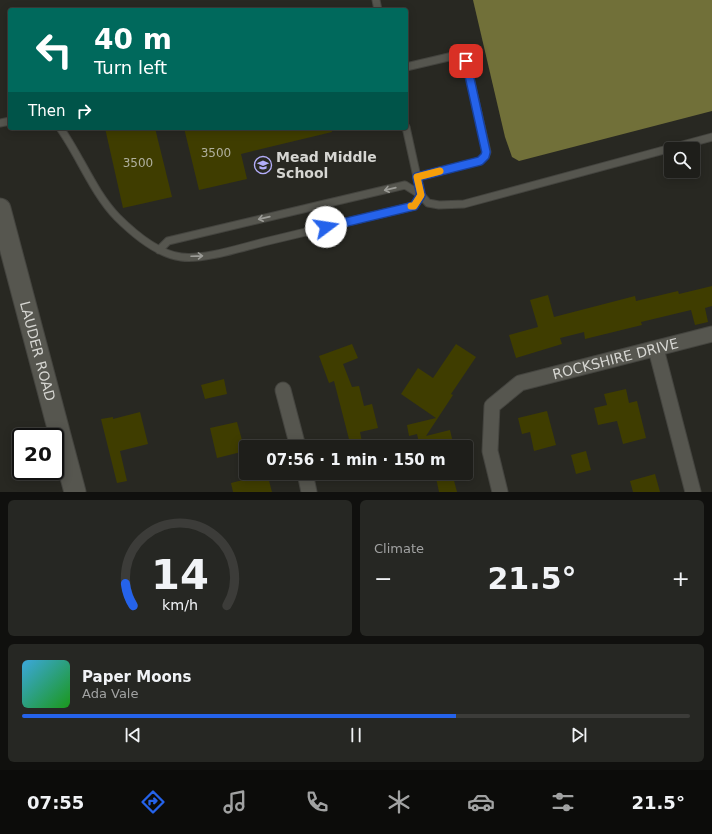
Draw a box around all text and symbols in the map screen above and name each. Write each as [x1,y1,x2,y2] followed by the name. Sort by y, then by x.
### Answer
[94,23,172,56] text: 40 m
[28,24,80,76] icon: left
[449,44,483,78] pin
[455,50,477,72] icon: arrive
[94,57,167,78] text: Turn left
[73,100,95,122] icon: right
[28,102,65,120] text: Then
[664,142,700,178] map controls
[664,142,700,178] button: search
[201,146,231,160] house number: 3500
[276,149,377,181] place label: Mead Middle School
[253,155,273,175] school or university icon: Mead Middle School
[123,156,153,170] house number: 3500
[384,186,397,193] one-way arrow
[305,206,347,248] position arrow
[257,215,270,223] one-way arrow
[190,253,203,260] one-way arrow
[17,299,59,403] street label: LAUDER ROAD
[551,335,680,382] street label: ROCKSHIRE DRIVE
[12,428,64,480] speed limit sign: 20
[266,451,446,469] text: 07:56 · 1 min · 150 m
[374,541,424,556] text: Climate
[151,550,209,599] text: 14
[487,561,577,596] text: 21.5°
[374,566,392,591] text: −
[672,566,690,591] text: +
[162,597,198,613] text: km/h
[82,668,191,686] text: Paper Moons
[82,686,138,701] text: Ada Vale
[122,724,144,746] icon: previous
[345,724,367,746] icon: pause
[568,724,590,746] icon: next
[139,788,167,816] icon: directions
[221,788,249,816] icon: music
[303,788,331,816] icon: phone
[385,788,413,816] icon: climate
[467,788,495,816] icon: car
[549,788,577,816] icon: filters
[27,792,84,813] text: 07:55
[631,792,685,813] text: 21.5°

